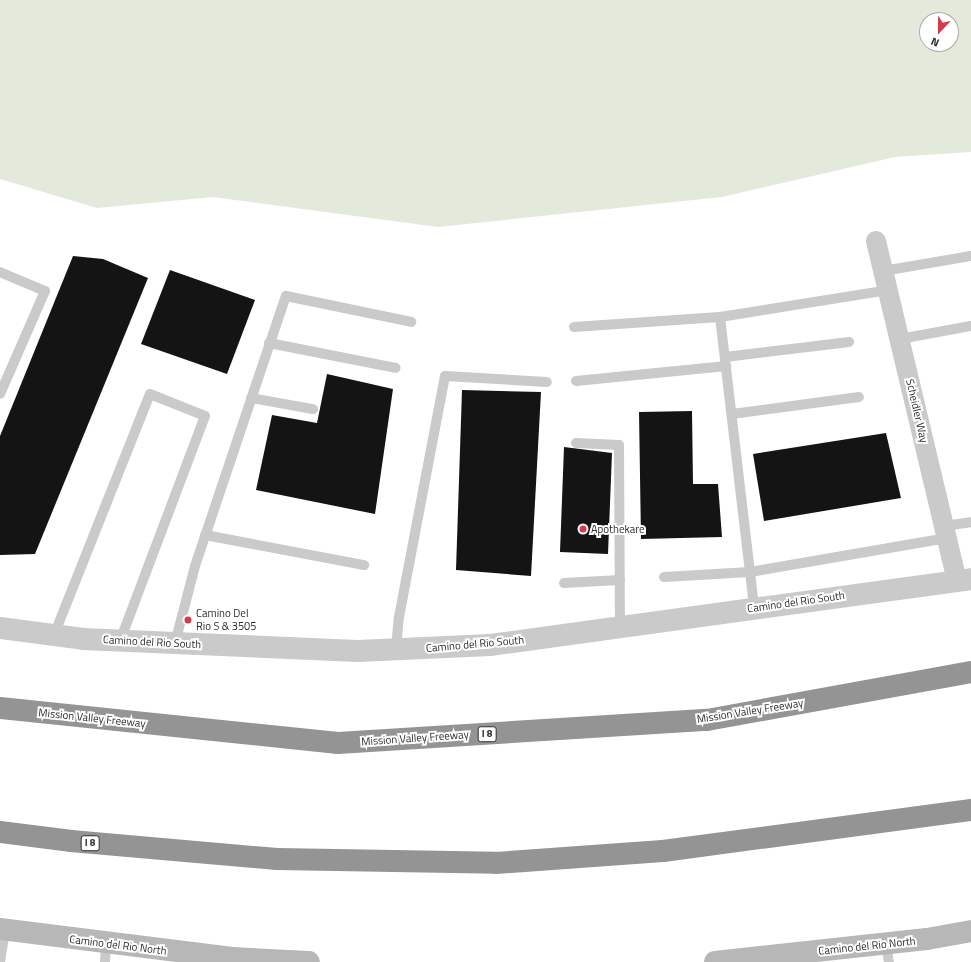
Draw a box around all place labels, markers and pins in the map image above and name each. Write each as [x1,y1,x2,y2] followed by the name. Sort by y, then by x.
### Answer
[591,522,644,536] place label: Apothekare
[578,524,588,534] marker: Apothekare
[196,607,256,633] place label: Camino Del Rio S & 3505
[183,615,193,625] marker: Camino Del Rio S & 3505

